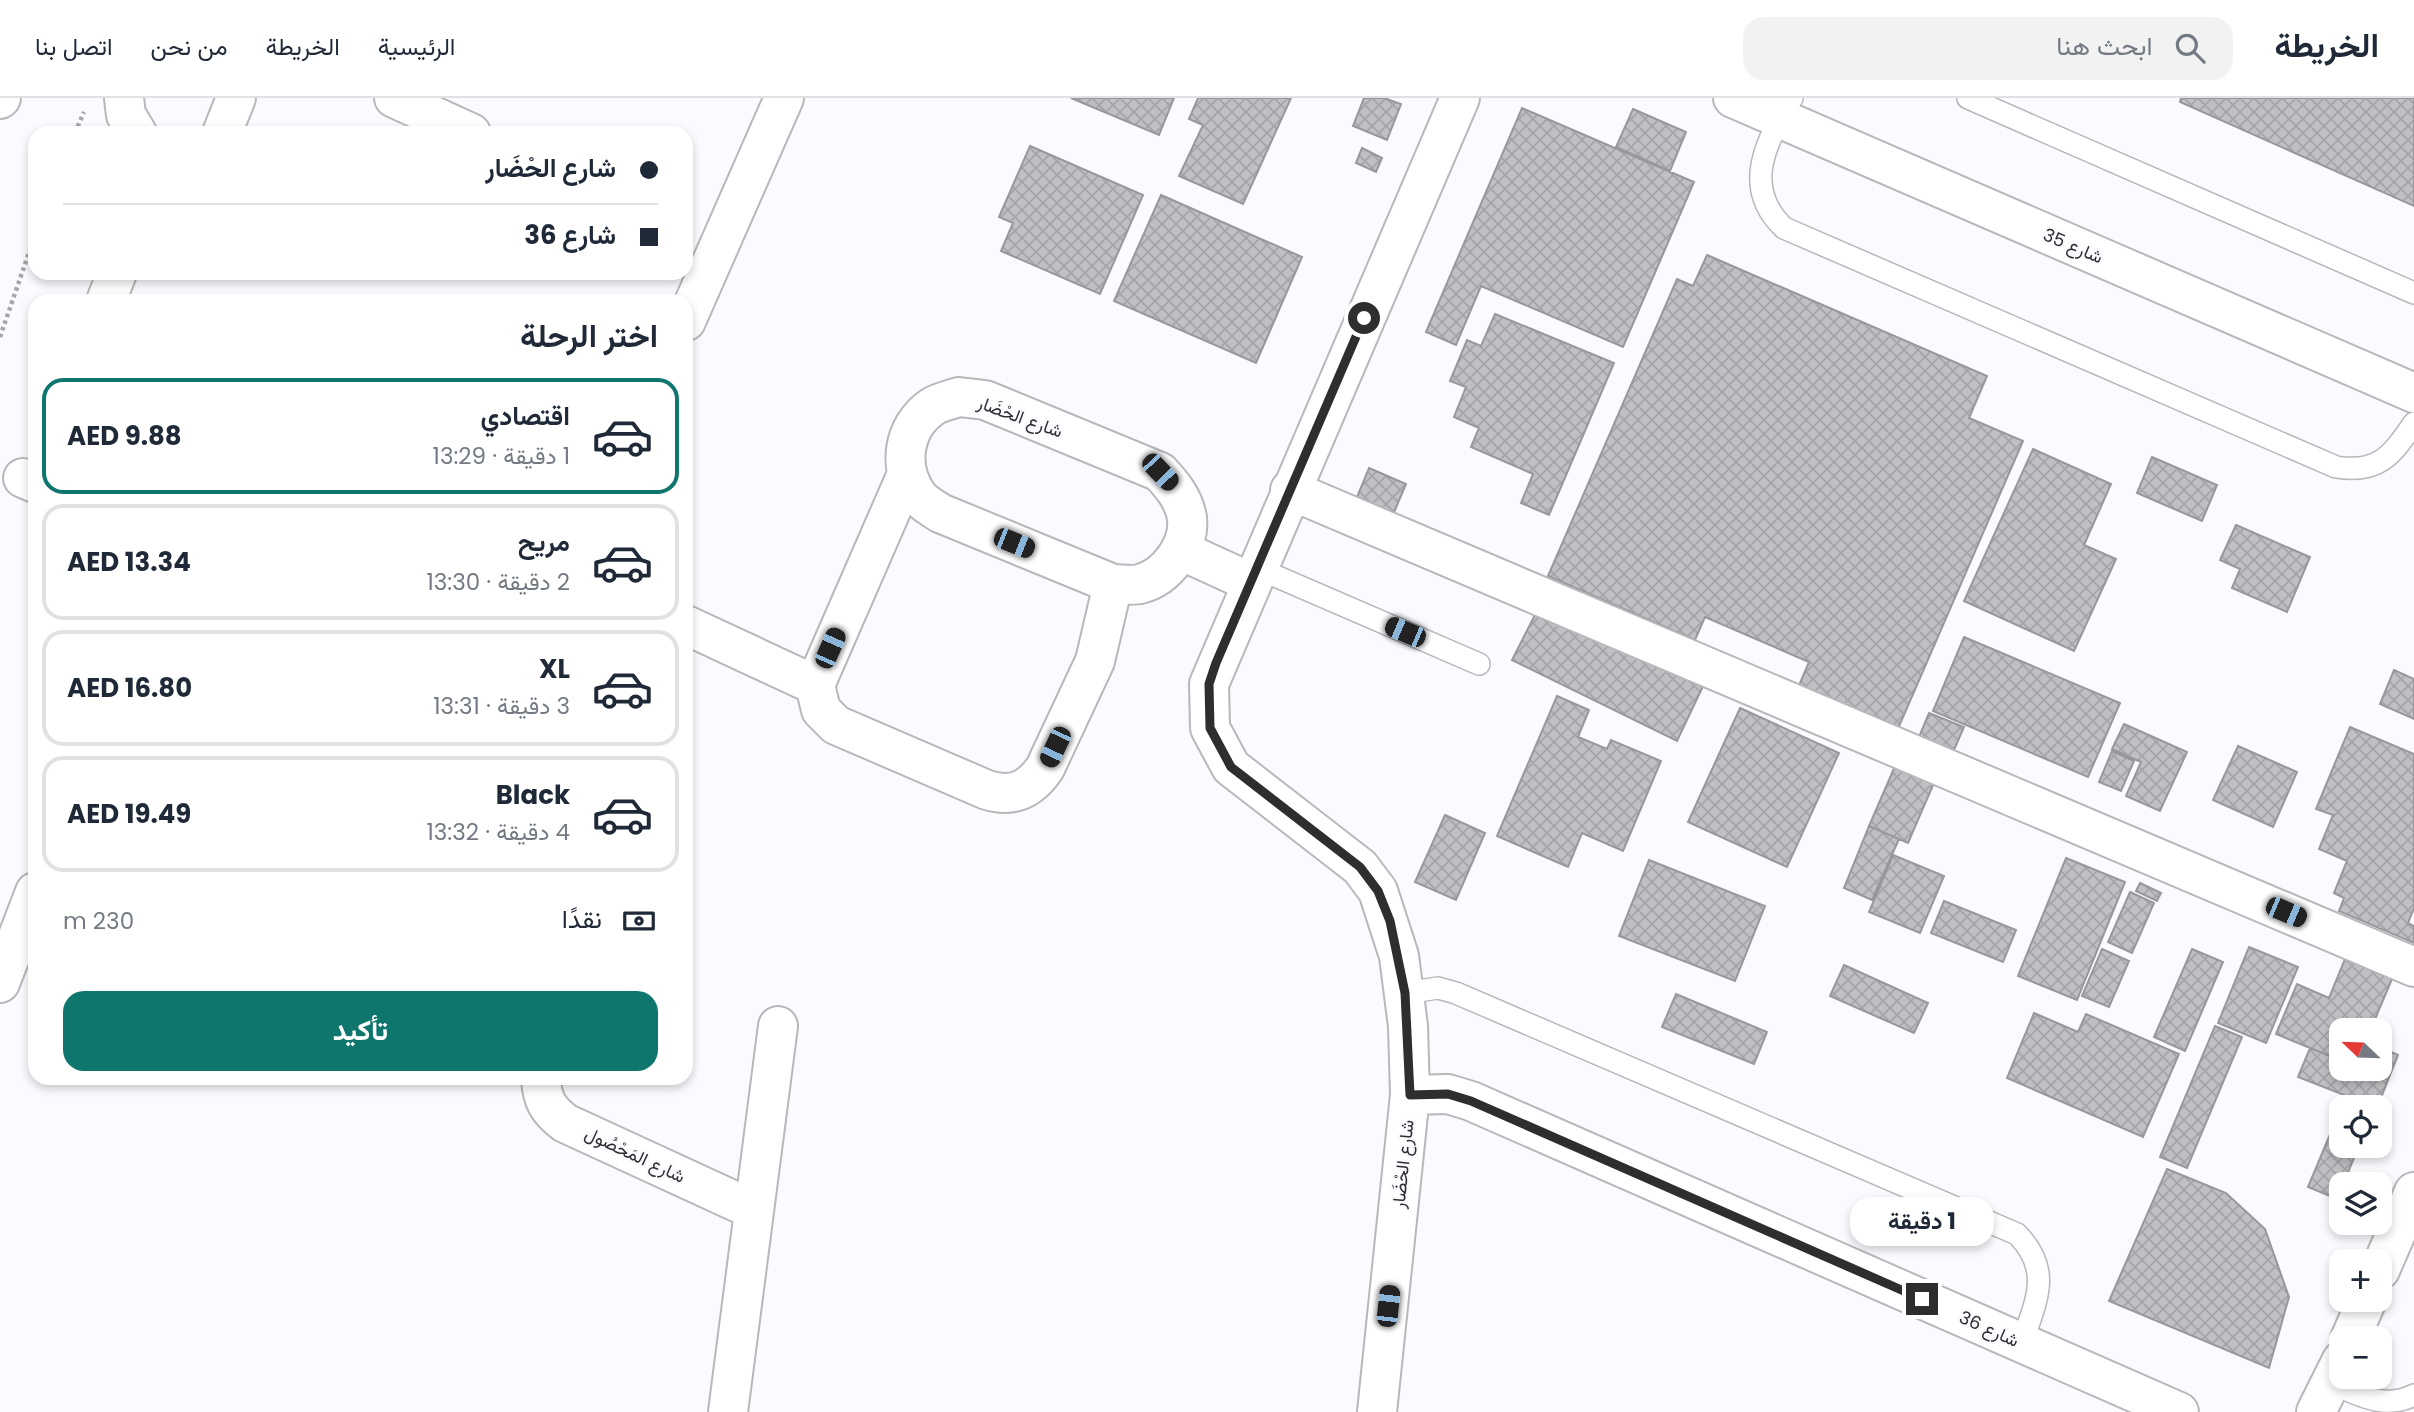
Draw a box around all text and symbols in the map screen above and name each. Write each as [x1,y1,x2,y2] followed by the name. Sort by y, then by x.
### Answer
[1743,17,2233,80] search box
[2275,22,2379,69] text: الخريطة
[2056,28,2153,64] text: ابحث هنا
[2171,29,2209,67] icon: search
[35,30,113,63] text: اتصل بنا
[151,30,228,63] text: من نحن
[266,30,340,63] text: الخريطة
[378,30,455,63] text: الرئيسية
[485,150,616,186] text: شارع الحْضَار
[524,217,616,253] text: شارع 36
[2039,222,2107,269] street label: شارع 35
[1348,302,1380,334] route start
[520,313,658,358] text: اختر الرحلة
[973,389,1066,443] street label: شارع الحْضَار
[481,398,570,434] text: اقتصادي
[591,405,654,468] icon: car
[67,418,182,454] text: AED 9.88
[433,440,570,472] text: 1 دقيقة · 13:29
[1138,450,1183,494] car
[518,524,570,560] text: مريح
[991,525,1038,561] car
[591,531,654,594] icon: car
[67,544,191,580] text: AED 13.34
[426,566,570,598] text: 2 دقيقة · 13:30
[1382,614,1429,650] car
[812,625,849,671] car
[539,651,570,687] text: XL
[591,657,654,720] icon: car
[67,670,192,706] text: AED 16.80
[433,690,570,722] text: 3 دقيقة · 13:31
[1037,724,1074,770] car
[496,777,570,813] text: Black
[591,783,654,846] icon: car
[67,796,191,832] text: AED 19.49
[426,816,570,848] text: 4 دقيقة · 13:32
[2263,894,2310,930] car
[562,901,602,937] text: نقدًا
[620,902,658,940] icon: cash
[63,905,134,937] text: 230 m
[63,991,658,1071] button: تأكيد
[2329,1018,2392,1082] north arrow
[2329,1018,2392,1389] map controls
[2329,1095,2392,1158] button: locate
[1385,1118,1420,1211] street label: شارع الحْضَار
[581,1120,689,1189] street label: شارع المَحْصُول
[2329,1172,2392,1235] button: layers
[1850,1198,1994,1246] callout: 1 دقيقة
[1888,1205,1956,1237] text: 1 دقيقة
[2329,1249,2392,1312] button: +
[1906,1283,1938,1315] route end
[1376,1284,1401,1328] car
[1955,1304,2023,1353] street label: شارع 36
[2329,1326,2392,1389] button: −

